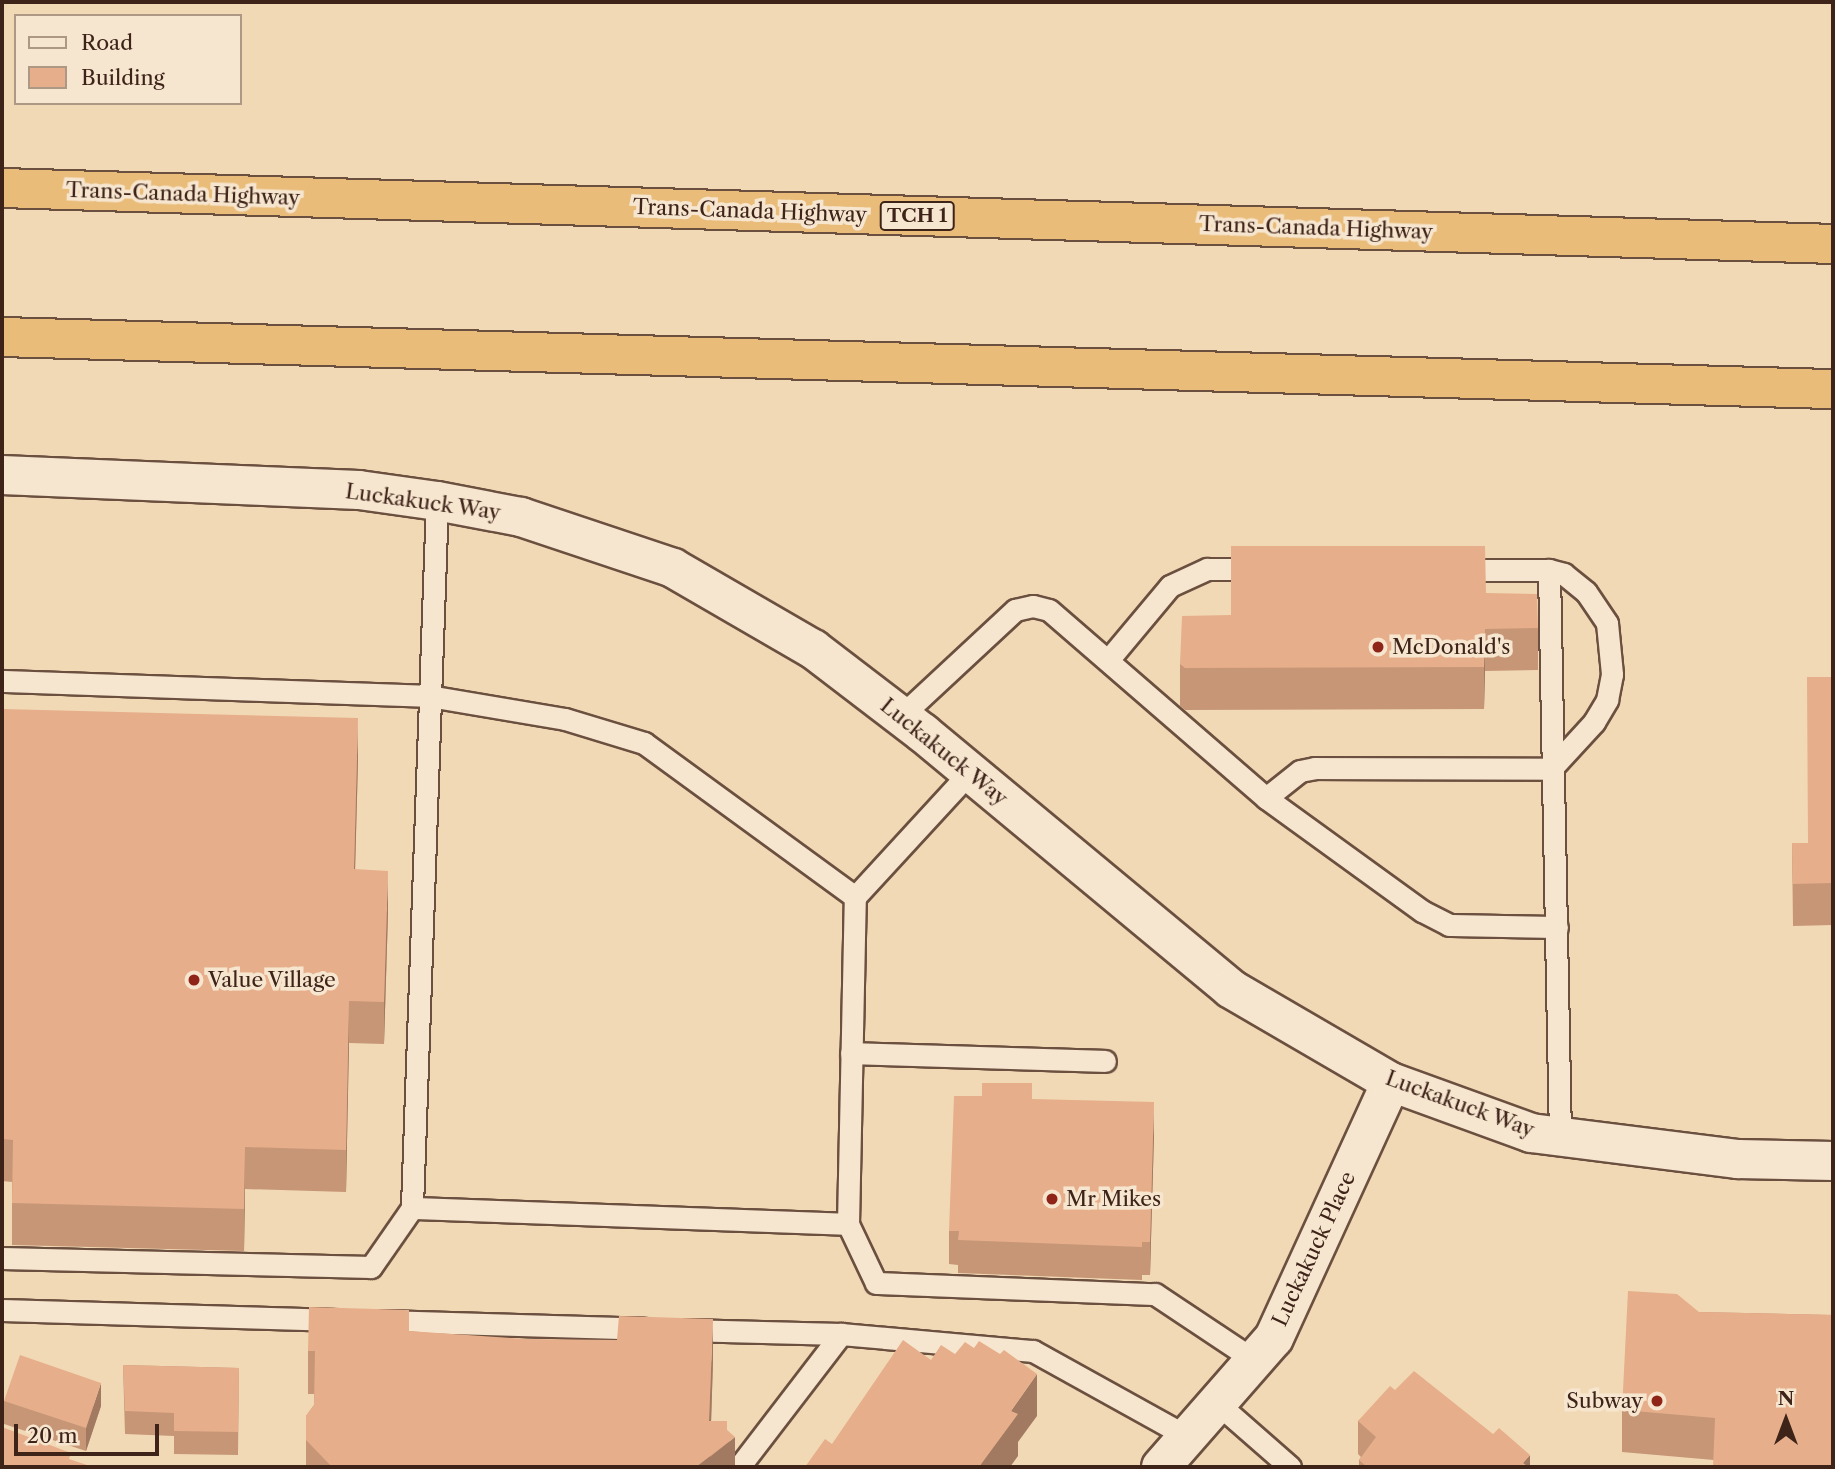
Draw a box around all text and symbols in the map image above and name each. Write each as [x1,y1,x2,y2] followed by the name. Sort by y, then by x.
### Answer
[14,14,242,105] legend
[81,30,133,55] text: Road
[81,65,165,90] text: Building
[66,177,300,211] street label: Trans-Canada Highway
[633,194,867,228] street label: Trans-Canada Highway
[878,200,956,232] road number: TCH 1
[1199,211,1433,245] street label: Trans-Canada Highway
[343,479,503,525] street label: Luckakuck Way
[1392,634,1510,660] place label: McDonald's
[1370,639,1386,655] marker: McDonald's
[875,693,1013,811] street label: Luckakuck Way
[208,967,337,993] place label: Value Village
[186,972,202,988] marker: Value Village
[1382,1065,1538,1143] street label: Luckakuck Way
[1267,1167,1361,1331] street label: Luckakuck Place
[1066,1186,1161,1212] place label: Mr Mikes
[1044,1191,1060,1207] marker: Mr Mikes
[1751,1385,1821,1455] north arrow
[1778,1387,1794,1410] text: N
[1566,1388,1643,1414] place label: Subway
[1649,1393,1665,1409] marker: Subway
[18,1410,163,1454] scale bar
[27,1423,78,1448] text: 20 m

